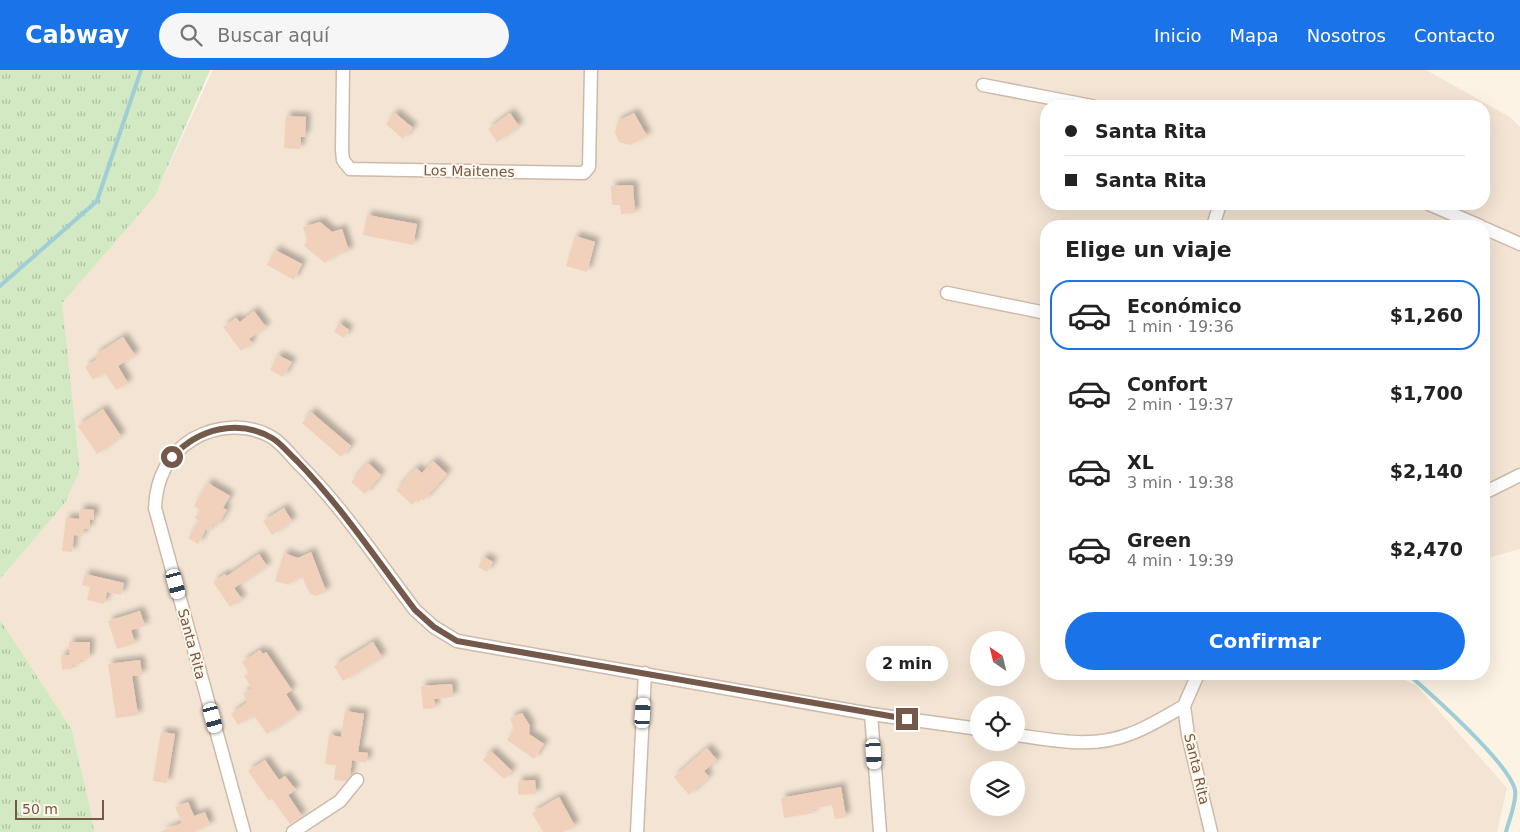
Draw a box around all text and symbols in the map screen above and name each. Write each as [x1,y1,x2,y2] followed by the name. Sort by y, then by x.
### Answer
[159,13,509,58] search box
[25,21,129,49] text: Cabway
[177,21,205,49] icon: search
[217,24,329,46] text: Buscar aquí
[1154,25,1202,46] text: Inicio
[1230,25,1279,46] text: Mapa
[1307,25,1386,46] text: Nosotros
[1414,25,1495,46] text: Contacto
[1095,120,1207,142] text: Santa Rita
[423,162,515,180] street label: Los Maitenes
[1095,169,1207,191] text: Santa Rita
[1065,237,1232,262] text: Elige un viaje
[1067,293,1112,338] icon: car
[1127,295,1242,317] text: Económico
[1390,304,1463,326] text: $1,260
[1127,317,1234,336] text: 1 min · 19:36
[1067,371,1112,416] icon: car
[1127,373,1207,395] text: Confort
[1390,382,1463,404] text: $1,700
[1127,395,1234,414] text: 2 min · 19:37
[161,446,183,468] route start
[1067,449,1112,494] icon: car
[1127,451,1154,473] text: XL
[1390,460,1463,482] text: $2,140
[1127,473,1234,492] text: 3 min · 19:38
[1067,527,1112,572] icon: car
[1127,529,1191,551] text: Green
[1390,538,1463,560] text: $2,470
[1127,551,1234,570] text: 4 min · 19:39
[164,568,187,600] car
[175,607,209,681] street label: Santa Rita
[1065,612,1465,670] button: Confirmar
[970,631,1025,686] north arrow
[970,631,1025,816] map controls
[866,646,948,682] callout: 2 min
[882,654,932,673] text: 2 min
[970,696,1025,751] button: locate
[634,698,651,728] car
[201,702,224,734] car
[896,708,918,730] route end
[1181,732,1213,806] street label: Santa Rita
[865,739,882,769] car
[970,761,1025,816] button: layers
[15,797,104,820] scale bar
[22,801,58,817] text: 50 m

